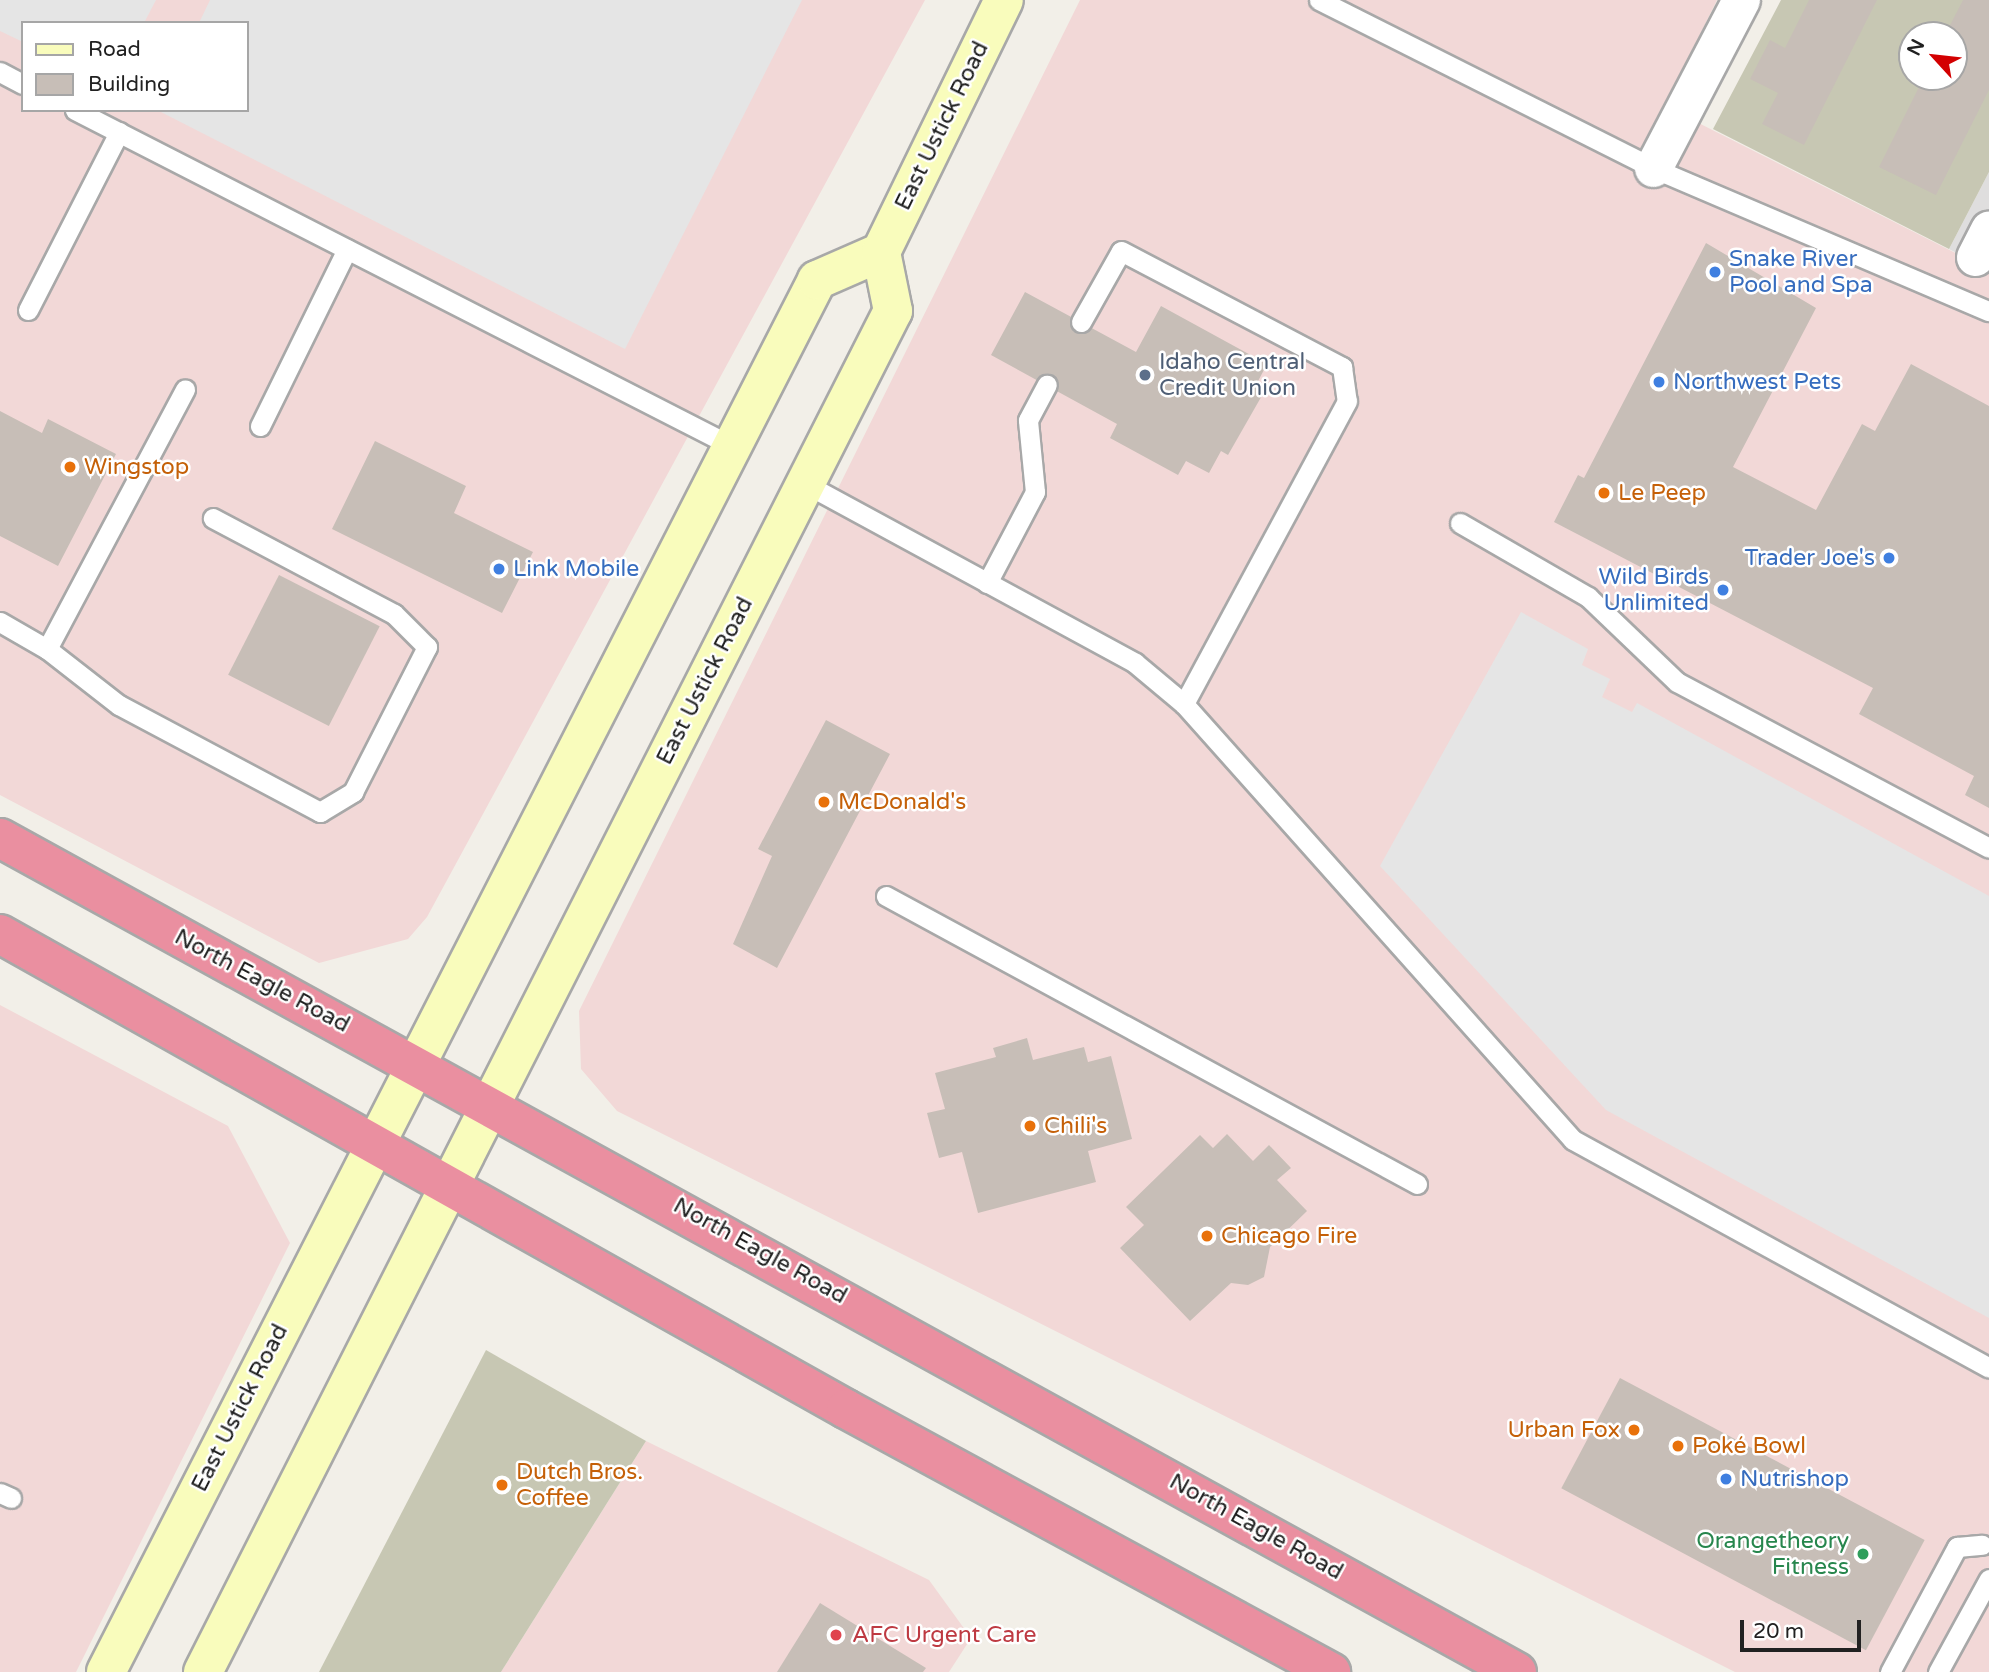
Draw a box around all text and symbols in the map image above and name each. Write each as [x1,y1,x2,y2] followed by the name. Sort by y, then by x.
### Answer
[21,21,248,112] legend
[1898,21,1968,91] north arrow
[1903,36,1929,59] text: N
[88,37,141,62] text: Road
[889,37,995,215] street label: East Ustick Road
[88,72,170,97] text: Building
[1729,245,1873,299] place label: Snake River Pool and Spa
[1707,264,1723,280] marker: Snake River Pool and Spa
[1159,348,1305,402] place label: Idaho Central Credit Union
[1137,367,1153,383] marker: Idaho Central Credit Union
[1673,368,1841,396] place label: Northwest Pets
[1651,374,1667,390] marker: Northwest Pets
[84,453,189,481] place label: Wingstop
[62,459,78,475] marker: Wingstop
[1618,479,1706,507] place label: Le Peep
[1596,485,1612,501] marker: Le Peep
[1744,544,1875,572] place label: Trader Joe's
[1881,550,1897,566] marker: Trader Joe's
[513,555,639,583] place label: Link Mobile
[491,561,507,577] marker: Link Mobile
[1599,563,1709,617] place label: Wild Birds Unlimited
[1715,582,1731,598] marker: Wild Birds Unlimited
[651,593,759,769] street label: East Ustick Road
[838,788,966,816] place label: McDonald's
[816,794,832,810] marker: McDonald's
[170,923,354,1039] street label: North Eagle Road
[1044,1112,1107,1140] place label: Chili's
[1022,1118,1038,1134] marker: Chili's
[668,1192,852,1310] street label: North Eagle Road
[1221,1222,1357,1250] place label: Chicago Fire
[1199,1228,1215,1244] marker: Chicago Fire
[186,1320,294,1496] street label: East Ustick Road
[1508,1416,1620,1444] place label: Urban Fox
[1626,1422,1642,1438] marker: Urban Fox
[1692,1432,1806,1460] place label: Poké Bowl
[1670,1438,1686,1454] marker: Poké Bowl
[516,1458,643,1512] place label: Dutch Bros. Coffee
[1740,1465,1849,1493] place label: Nutrishop
[1164,1468,1348,1586] street label: North Eagle Road
[1718,1471,1734,1487] marker: Nutrishop
[494,1477,510,1493] marker: Dutch Bros. Coffee
[1696,1527,1849,1581] place label: Orangetheory Fitness
[1855,1546,1871,1562] marker: Orangetheory Fitness
[1744,1606,1865,1650] scale bar
[1753,1619,1804,1644] text: 20 m
[852,1621,1037,1649] place label: AFC Urgent Care
[826,1625,846,1645] marker: AFC Urgent Care

